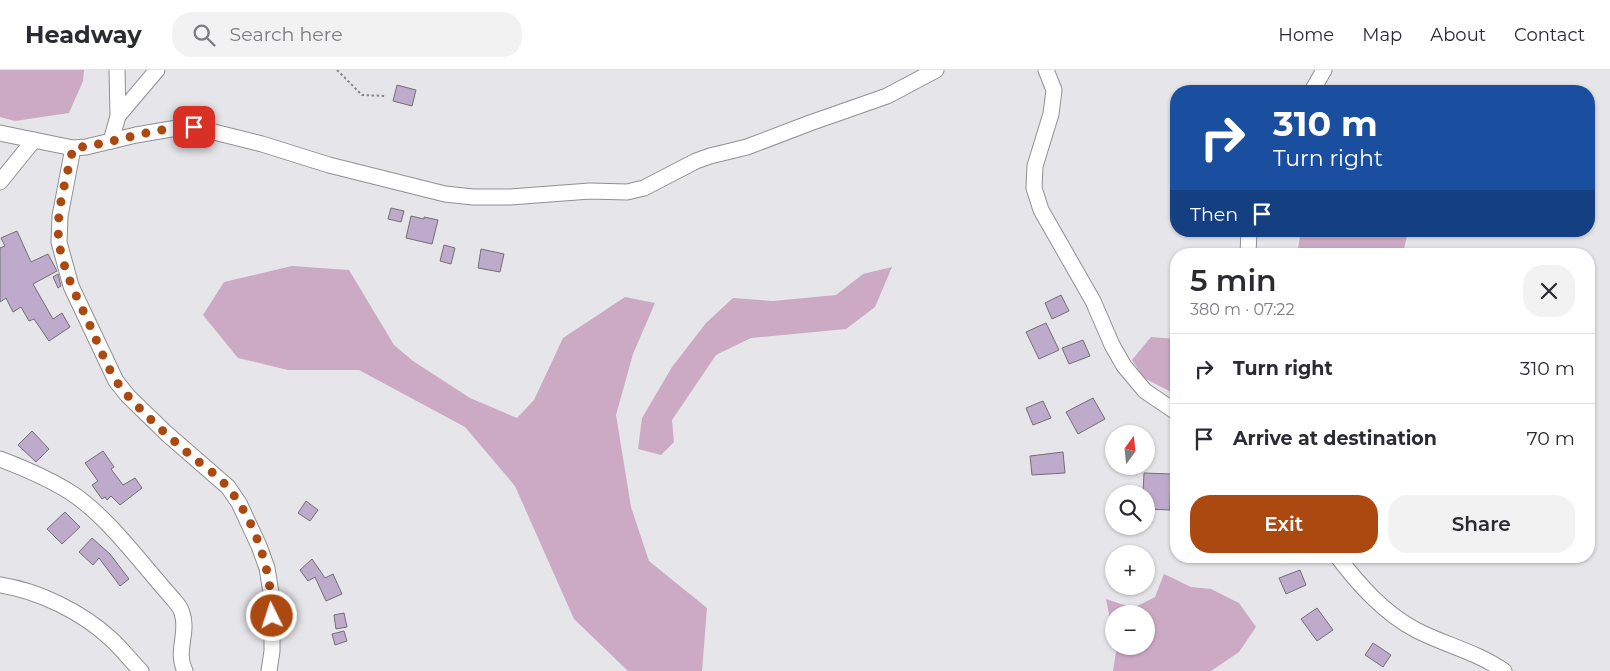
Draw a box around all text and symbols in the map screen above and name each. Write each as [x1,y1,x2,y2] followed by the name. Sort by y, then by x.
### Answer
[172,12,522,57] search box
[25,20,142,49] text: Headway
[190,21,218,49] icon: search
[230,23,343,46] text: Search here
[1278,24,1334,46] text: Home
[1362,24,1402,46] text: Map
[1430,24,1486,46] text: About
[1514,24,1585,46] text: Contact
[1273,102,1378,145] text: 310 m
[1190,105,1255,170] icon: right
[173,106,215,148] pin
[180,113,208,141] icon: arrive
[1273,145,1383,172] text: Turn right
[1248,200,1276,228] icon: arrive
[1190,203,1238,226] text: Then
[1190,262,1277,299] text: 5 min
[1523,265,1575,317] button: close
[1190,300,1295,319] text: 380 m · 07:22
[1190,355,1218,383] icon: right
[1233,357,1333,380] text: Turn right
[1520,357,1575,380] text: 310 m
[1105,425,1155,475] north arrow
[1105,425,1155,655] map controls
[1190,425,1218,453] icon: arrive
[1233,427,1437,450] text: Arrive at destination
[1526,427,1575,450] text: 70 m
[1105,485,1155,535] button: search
[1190,495,1378,553] button: Exit
[1388,495,1575,553] button: Share
[1105,545,1155,595] button: +
[245,589,297,641] position arrow
[1105,605,1155,655] button: −

